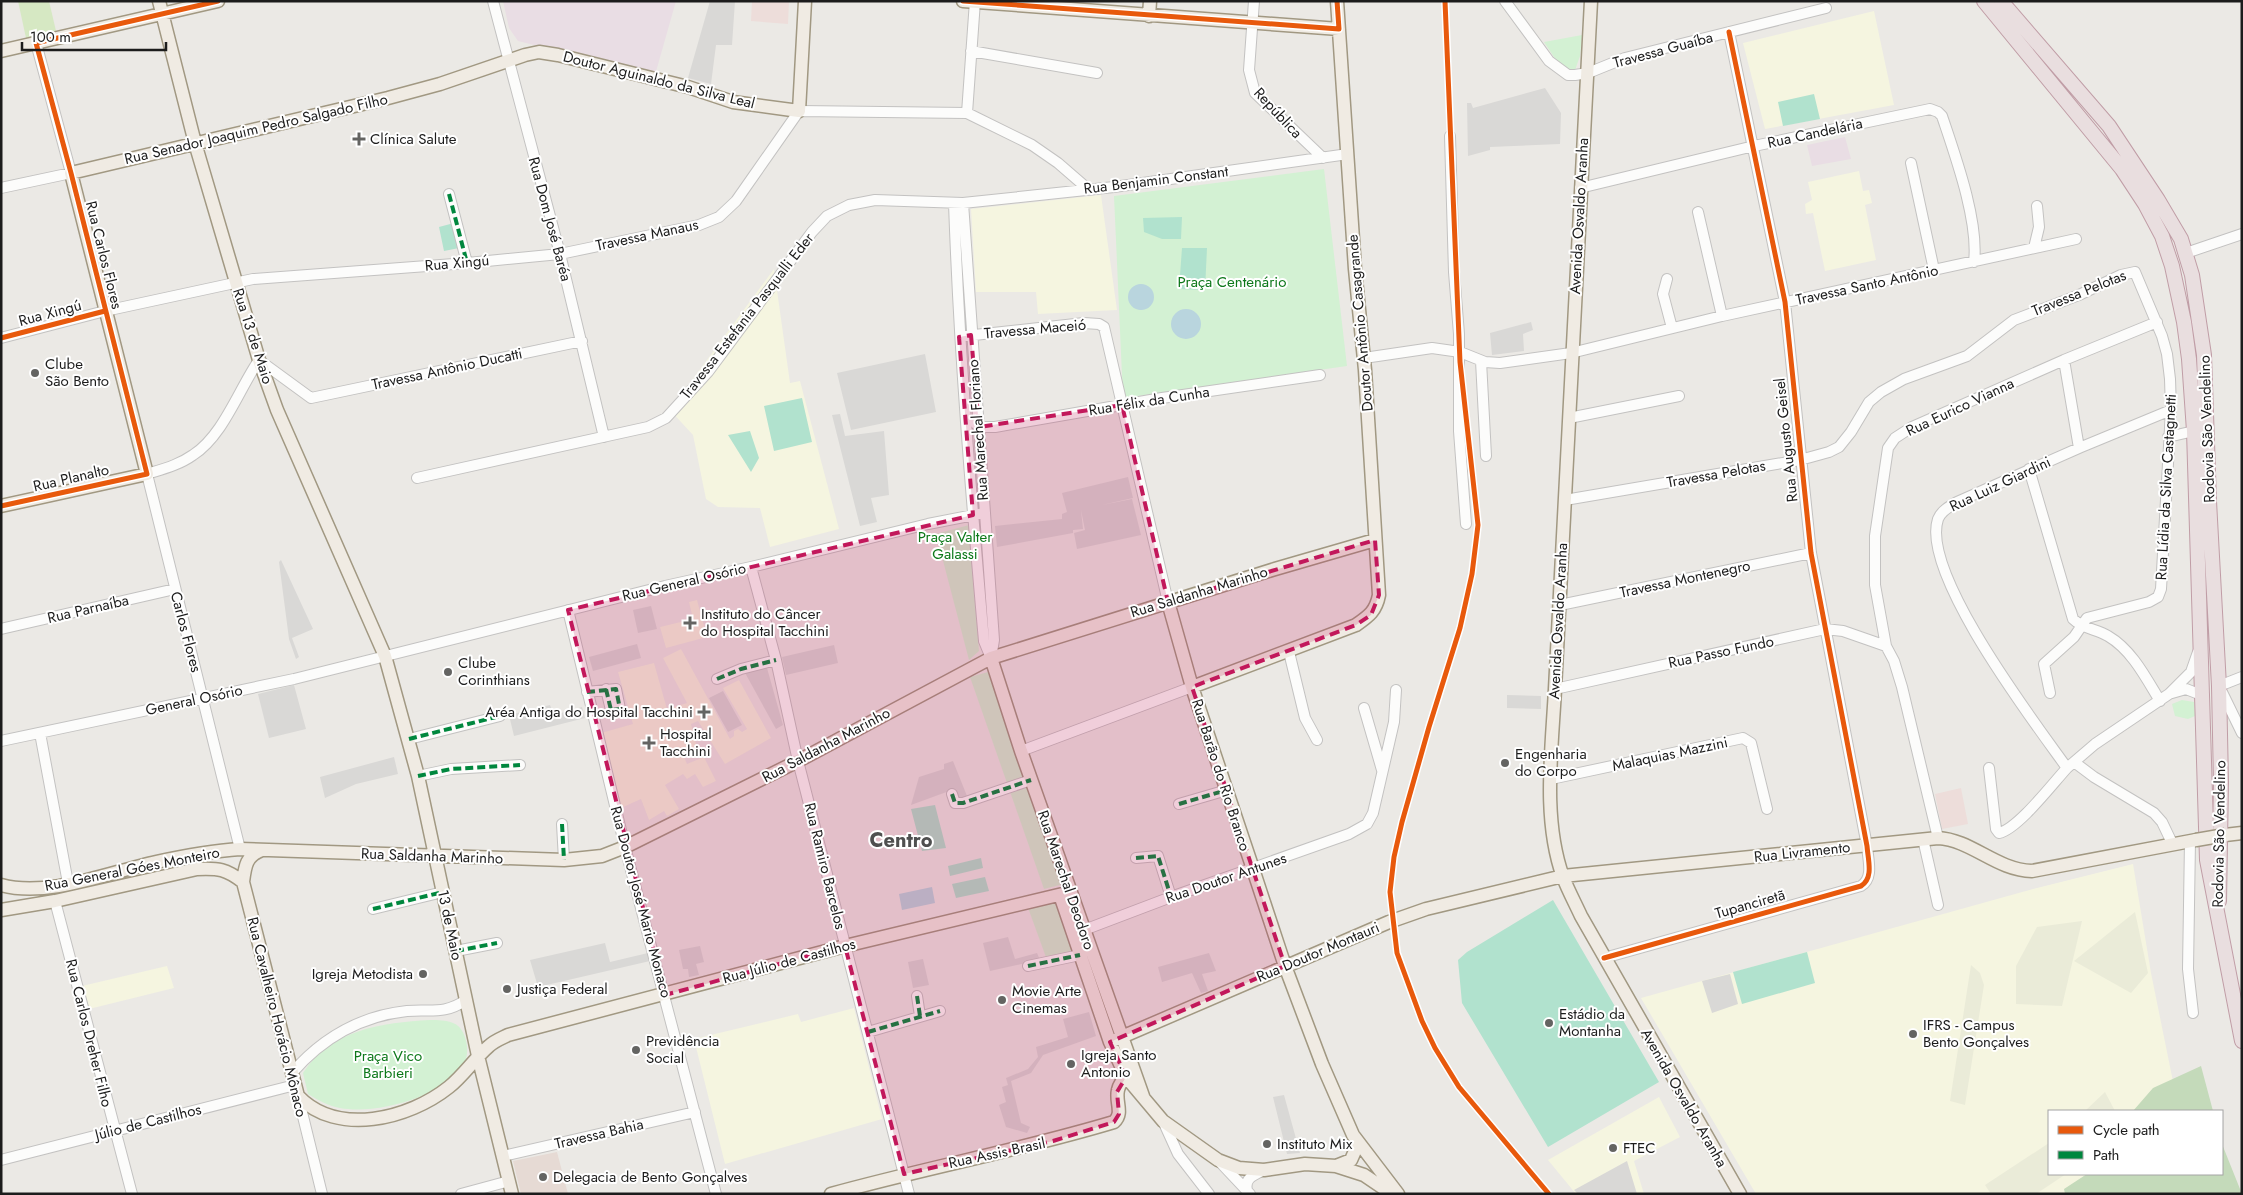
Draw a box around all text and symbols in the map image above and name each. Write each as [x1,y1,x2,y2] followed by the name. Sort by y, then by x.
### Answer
[22,20,166,52] scale bar
[30,26,71,48] text: 100 m
[1611,26,1715,74] street label: Travessa Guaíba
[561,45,757,115] street label: Doutor Aguinaldo da Silva Leal
[1249,83,1307,143] street label: República
[122,88,390,170] street label: Rua Senador Joaquim Pedro Salgado Filho
[1765,112,1865,154] street label: Rua Candelária
[370,128,457,150] place label: Clínica Salute
[352,132,366,146] marker: Clínica Salute
[1564,137,1594,295] street label: Avenida Osvaldo Aranha
[523,154,577,284] street label: Rua Dom José Baréa
[1082,160,1230,200] street label: Rua Benjamin Constant
[80,199,128,311] street label: Rua Carlos Flores
[594,213,700,257] street label: Travessa Manaus
[675,227,820,404] street label: Travessa Estefania Pasqualli Eder
[1341,233,1379,412] street label: Doutor Antônio Casagrande
[424,249,490,277] street label: Rua Xingú
[1794,259,1940,311] street label: Travessa Santo Antônio
[2029,264,2129,322] street label: Travessa Pelotas
[1178,271,1286,293] park label: Praça Centenário
[227,285,279,387] street label: Rua 13 de Maio
[16,294,84,332] street label: Rua Xingú
[983,314,1087,344] street label: Travessa Maceió
[370,342,524,396] street label: Travessa Antônio Ducatti
[45,353,109,392] place label: Clube São Bento
[2193,355,2221,503] street label: Rodovia São Vendelino
[962,359,994,501] street label: Rua Marechal Floriano
[29,367,41,379] marker: Clube São Bento
[1902,372,2018,442] street label: Rua Eurico Vianna
[1769,377,1803,503] street label: Rua Augusto Geisel
[1087,381,1211,421] street label: Rua Félix da Cunha
[2150,393,2182,581] street label: Rua Lídia da Silva Castagnetti
[1946,451,2054,517] street label: Rua Luiz Giardini
[1665,454,1767,494] street label: Travessa Pelotas
[31,459,111,497] street label: Rua Planalto
[918,526,993,565] park label: Praça Valter Galassi
[1543,542,1573,700] street label: Avenida Osvaldo Aranha
[1618,554,1752,604] street label: Travessa Montenegro
[620,557,748,607] street label: Rua General Osório
[1128,561,1270,623] street label: Rua Saldanha Marinho
[45,589,131,629] street label: Rua Parnaíba
[165,589,207,675] street label: Carlos Flores
[701,603,829,642] place label: Instituto do Câncer do Hospital Tacchini
[683,616,697,630] marker: Instituto do Câncer do Hospital Tacchini
[1666,630,1776,674] street label: Rua Passo Fundo
[458,652,530,691] place label: Clube Corinthians
[442,666,454,678] marker: Clube Corinthians
[143,679,245,721] street label: General Osório
[1186,696,1256,854] street label: Rua Barão do Rio Branco
[485,701,693,723] place label: Aréa Antiga do Hospital Tacchini
[758,702,894,788] street label: Rua Saldanha Marinho
[697,705,711,719] marker: Aréa Antiga do Hospital Tacchini
[660,723,712,762] place label: Hospital Tacchini
[1610,731,1730,777] street label: Malaquias Mazzini
[642,736,656,750] marker: Hospital Tacchini
[1515,743,1587,782] place label: Engenharia do Corpo
[1499,757,1511,769] marker: Engenharia do Corpo
[2207,760,2231,908] street label: Rodovia São Vendelino
[799,800,851,932] street label: Rua Ramiro Barcelos
[605,804,677,1000] street label: Rua Doutor José Mario Monaco
[1032,807,1100,953] street label: Rua Marechal Deodoro
[869,826,933,855] district label: Centro
[1753,836,1851,868] street label: Rua Livramento
[43,841,221,897] street label: Rua General Góes Monteiro
[360,843,504,869] street label: Rua Saldanha Marinho
[1163,847,1289,909] street label: Rua Doutor Antunes
[1712,884,1788,924] street label: Tupanciretã
[432,888,468,962] street label: 13 de Maio
[241,915,313,1119] street label: Rua Cavalheiro Horácio Mônaco
[1253,916,1383,988] street label: Rua Doutor Montauri
[720,933,858,989] street label: Rua Júlio de Castilhos
[60,957,118,1109] street label: Rua Carlos Dreher Filho
[312,963,413,985] place label: Igreja Metodista
[417,968,429,980] marker: Igreja Metodista
[515,978,608,1000] place label: Justiça Federal
[1012,980,1081,1019] place label: Movie Arte Cinemas
[501,983,513,995] marker: Justiça Federal
[996,994,1008,1006] marker: Movie Arte Cinemas
[1559,1003,1625,1042] place label: Estádio da Montanha
[1923,1014,2029,1053] place label: IFRS - Campus Bento Gonçalves
[1543,1017,1555,1029] marker: Estádio da Montanha
[1635,1025,1733,1171] street label: Avenida Osvaldo Aranha
[1907,1028,1919,1040] marker: IFRS - Campus Bento Gonçalves
[646,1030,719,1069] place label: Previdência Social
[630,1044,642,1056] marker: Previdência Social
[1081,1044,1156,1083] place label: Igreja Santo Antonio
[354,1045,422,1084] park label: Praça Vico Barbieri
[1065,1058,1077,1070] marker: Igreja Santo Antonio
[91,1098,203,1146] street label: Júlio de Castilhos
[2048,1110,2223,1175] legend
[552,1113,646,1155] street label: Travessa Bahia
[2093,1119,2160,1141] text: Cycle path
[947,1132,1047,1174] street label: Rua Assis Brasil
[1277,1133,1353,1155] place label: Instituto Mix
[1623,1137,1656,1159] place label: FTEC
[1261,1138,1273,1150] marker: Instituto Mix
[1607,1142,1619,1154] marker: FTEC
[2093,1144,2119,1166] text: Path
[553,1166,747,1188] place label: Delegacia de Bento Gonçalves
[537,1171,549,1183] marker: Delegacia de Bento Gonçalves

